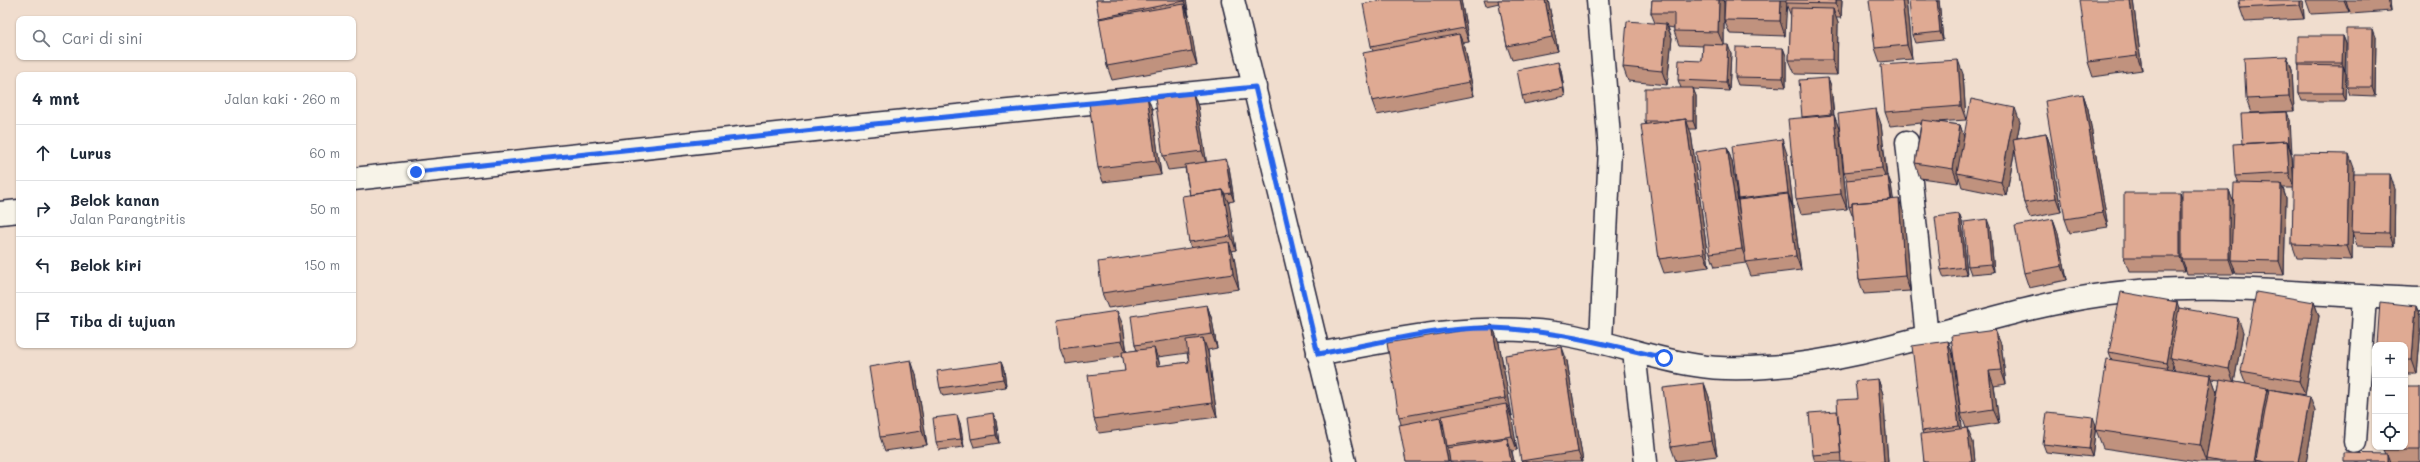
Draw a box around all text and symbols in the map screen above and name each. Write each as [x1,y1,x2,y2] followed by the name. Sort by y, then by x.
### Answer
[16,16,356,60] search box
[30,27,52,49] icon: search
[62,28,143,48] text: Cari di sini
[32,87,80,109] text: 4 mnt
[225,90,340,107] text: Jalan kaki · 260 m
[32,142,54,164] icon: ahead
[70,143,111,163] text: Lurus
[310,144,340,161] text: 60 m
[407,163,425,181] route end
[70,190,159,210] text: Belok kanan
[32,198,54,220] icon: right
[310,200,340,217] text: 50 m
[70,210,186,227] text: Jalan Parangtritis
[32,254,54,276] icon: left
[70,255,142,275] text: Belok kiri
[304,256,340,273] text: 150 m
[32,310,54,332] icon: arrive
[70,311,175,331] text: Tiba di tujuan
[2372,342,2408,450] map controls
[2372,342,2408,378] button: +
[1655,349,1673,367] route start
[2372,378,2408,414] button: −
[2372,414,2408,450] button: locate

